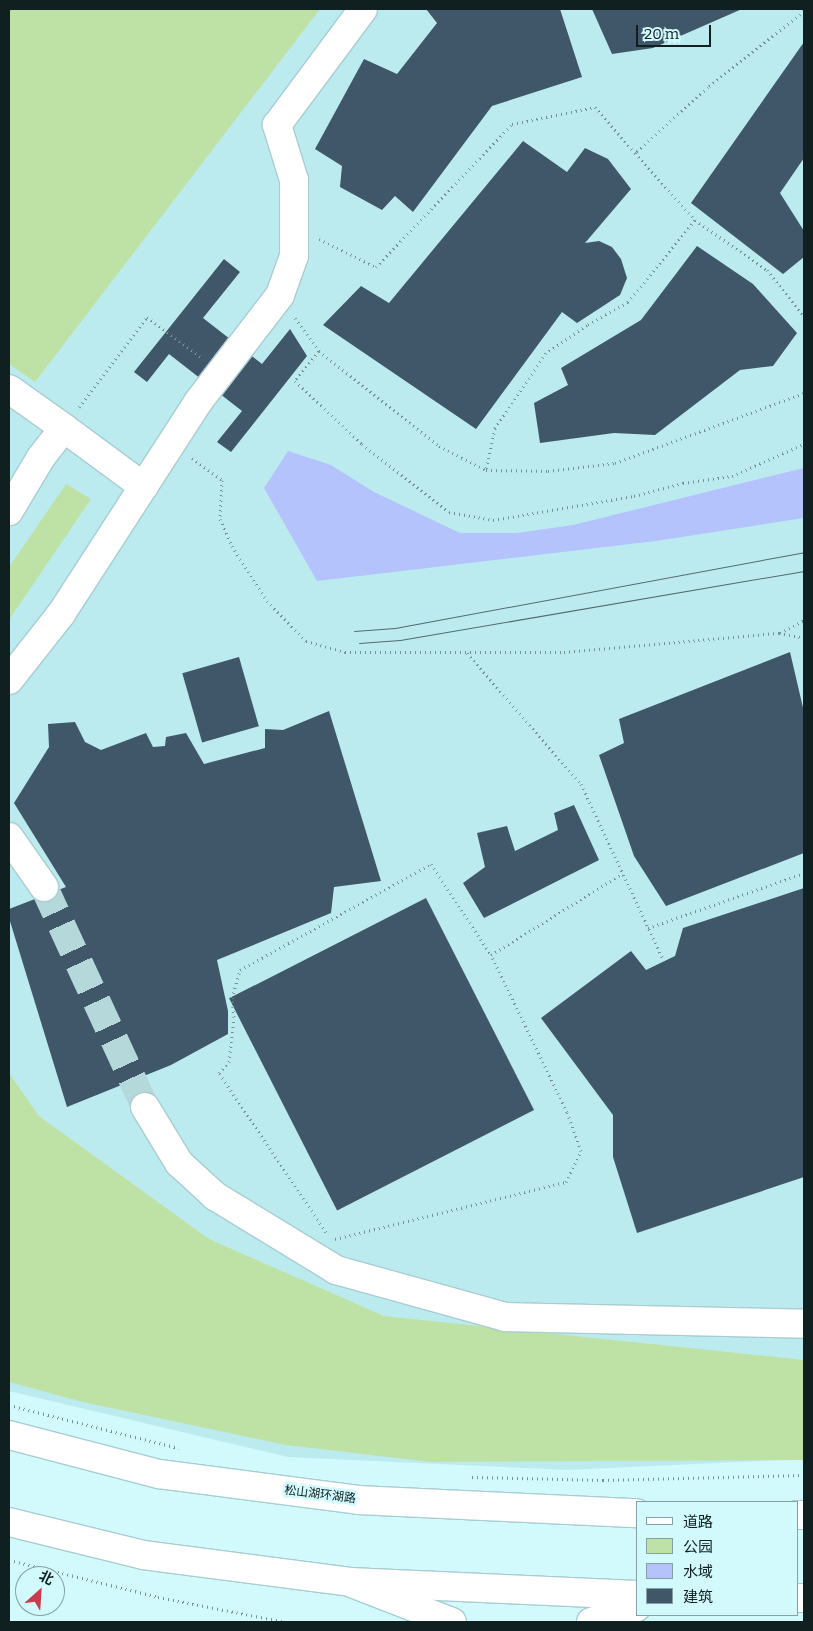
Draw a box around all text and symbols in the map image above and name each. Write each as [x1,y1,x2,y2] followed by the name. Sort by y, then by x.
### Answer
[638,15,713,47] scale bar
[644,25,679,43] text: 20 m
[283,1483,357,1507] street label: 松山湖环湖路
[636,1501,798,1616] legend
[683,1513,713,1531] text: 道路
[683,1538,713,1556] text: 公园
[683,1563,713,1581] text: 水域
[15,1566,65,1616] north arrow
[36,1567,56,1589] text: 北
[683,1588,713,1606] text: 建筑

